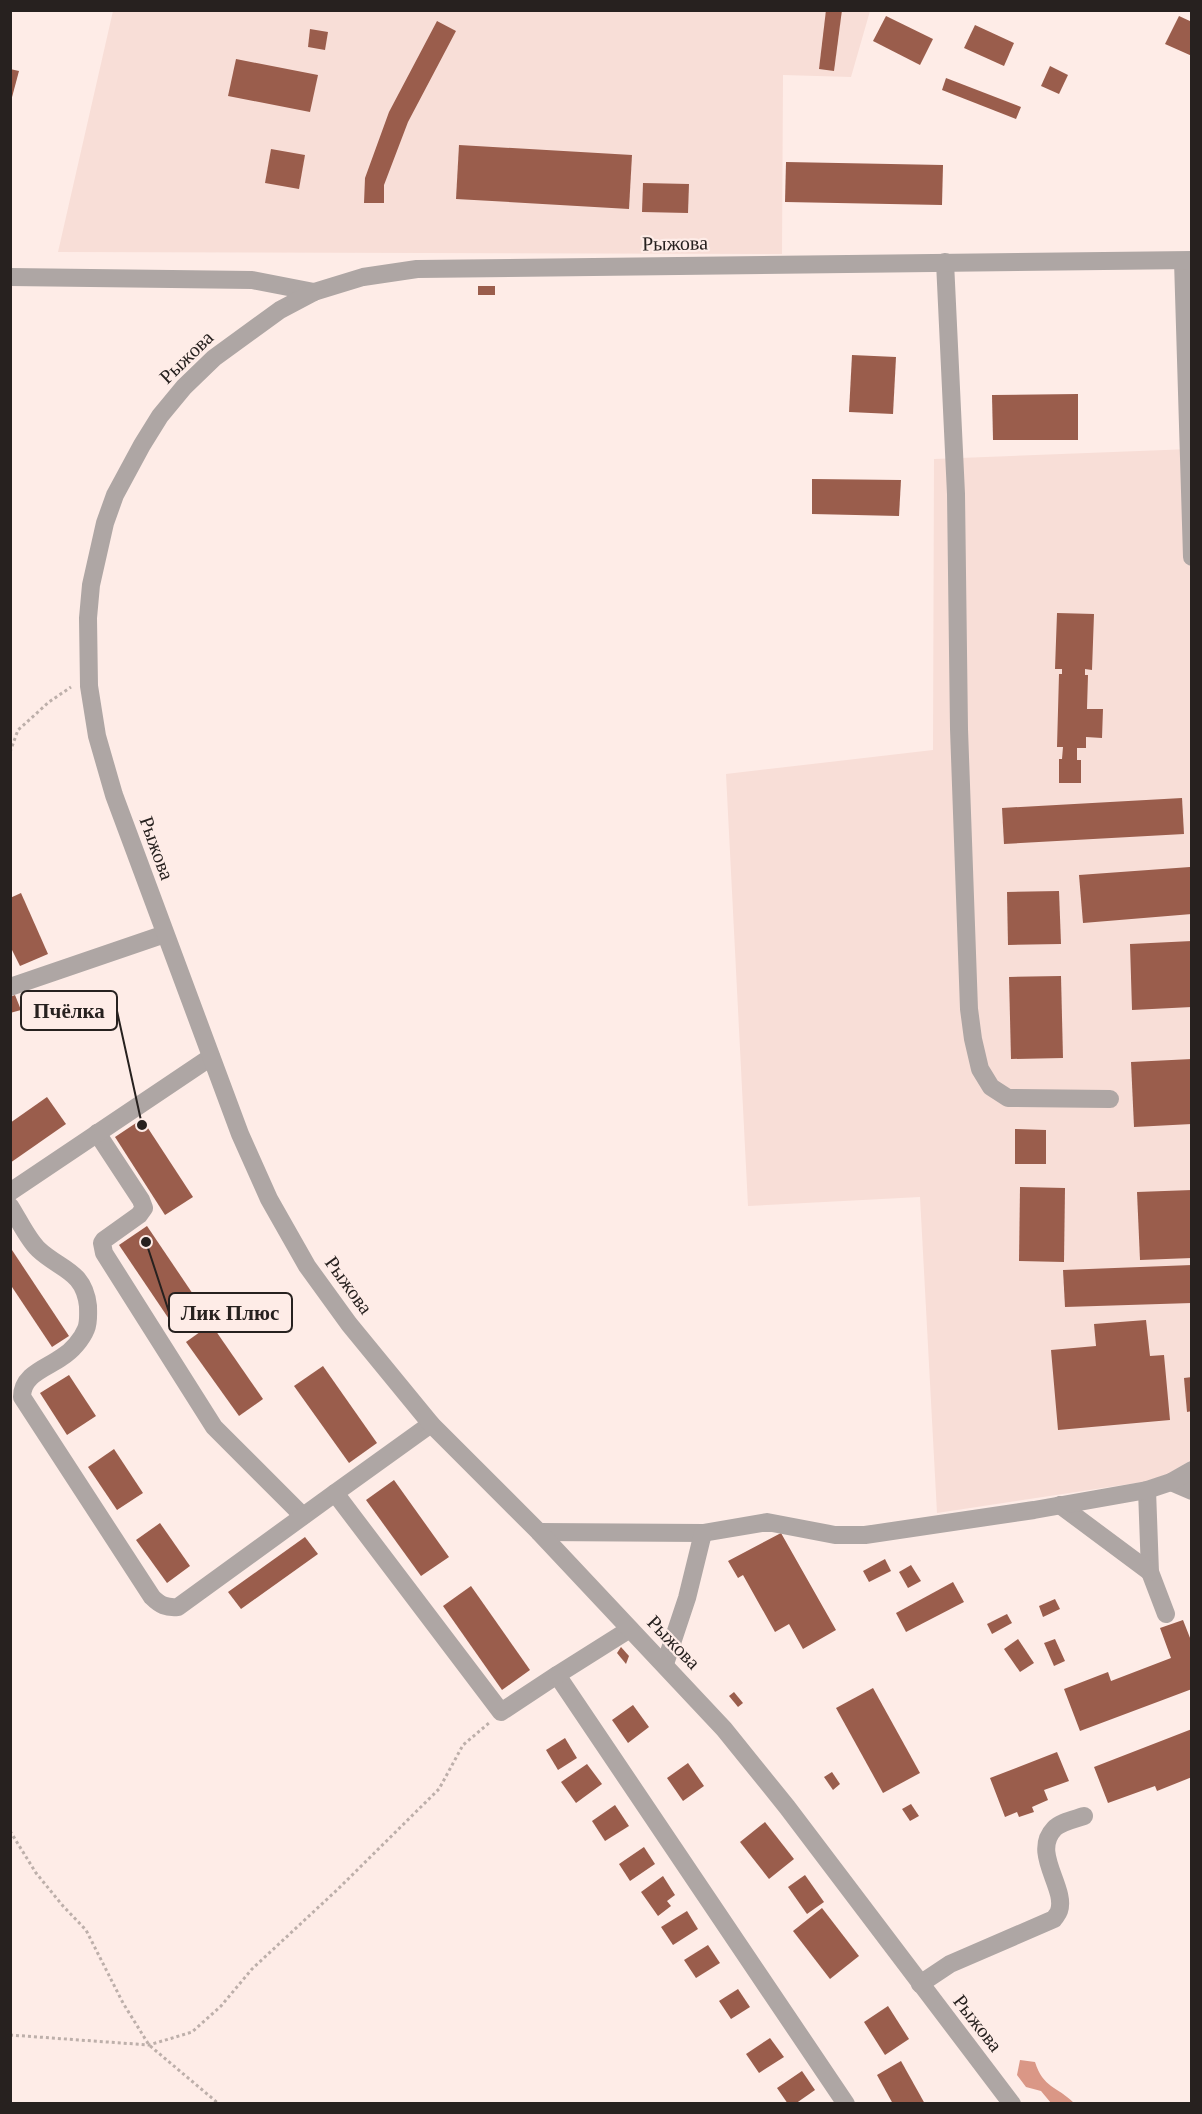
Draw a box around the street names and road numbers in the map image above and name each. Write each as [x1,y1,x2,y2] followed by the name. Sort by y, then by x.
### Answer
[642,231,708,255] street label: Рыжова
[155,326,217,388] street label: Рыжова
[135,813,179,883] street label: Рыжова
[321,1252,377,1318] street label: Рыжова
[643,1611,705,1673] street label: Рыжова
[949,1990,1007,2056] street label: Рыжова

